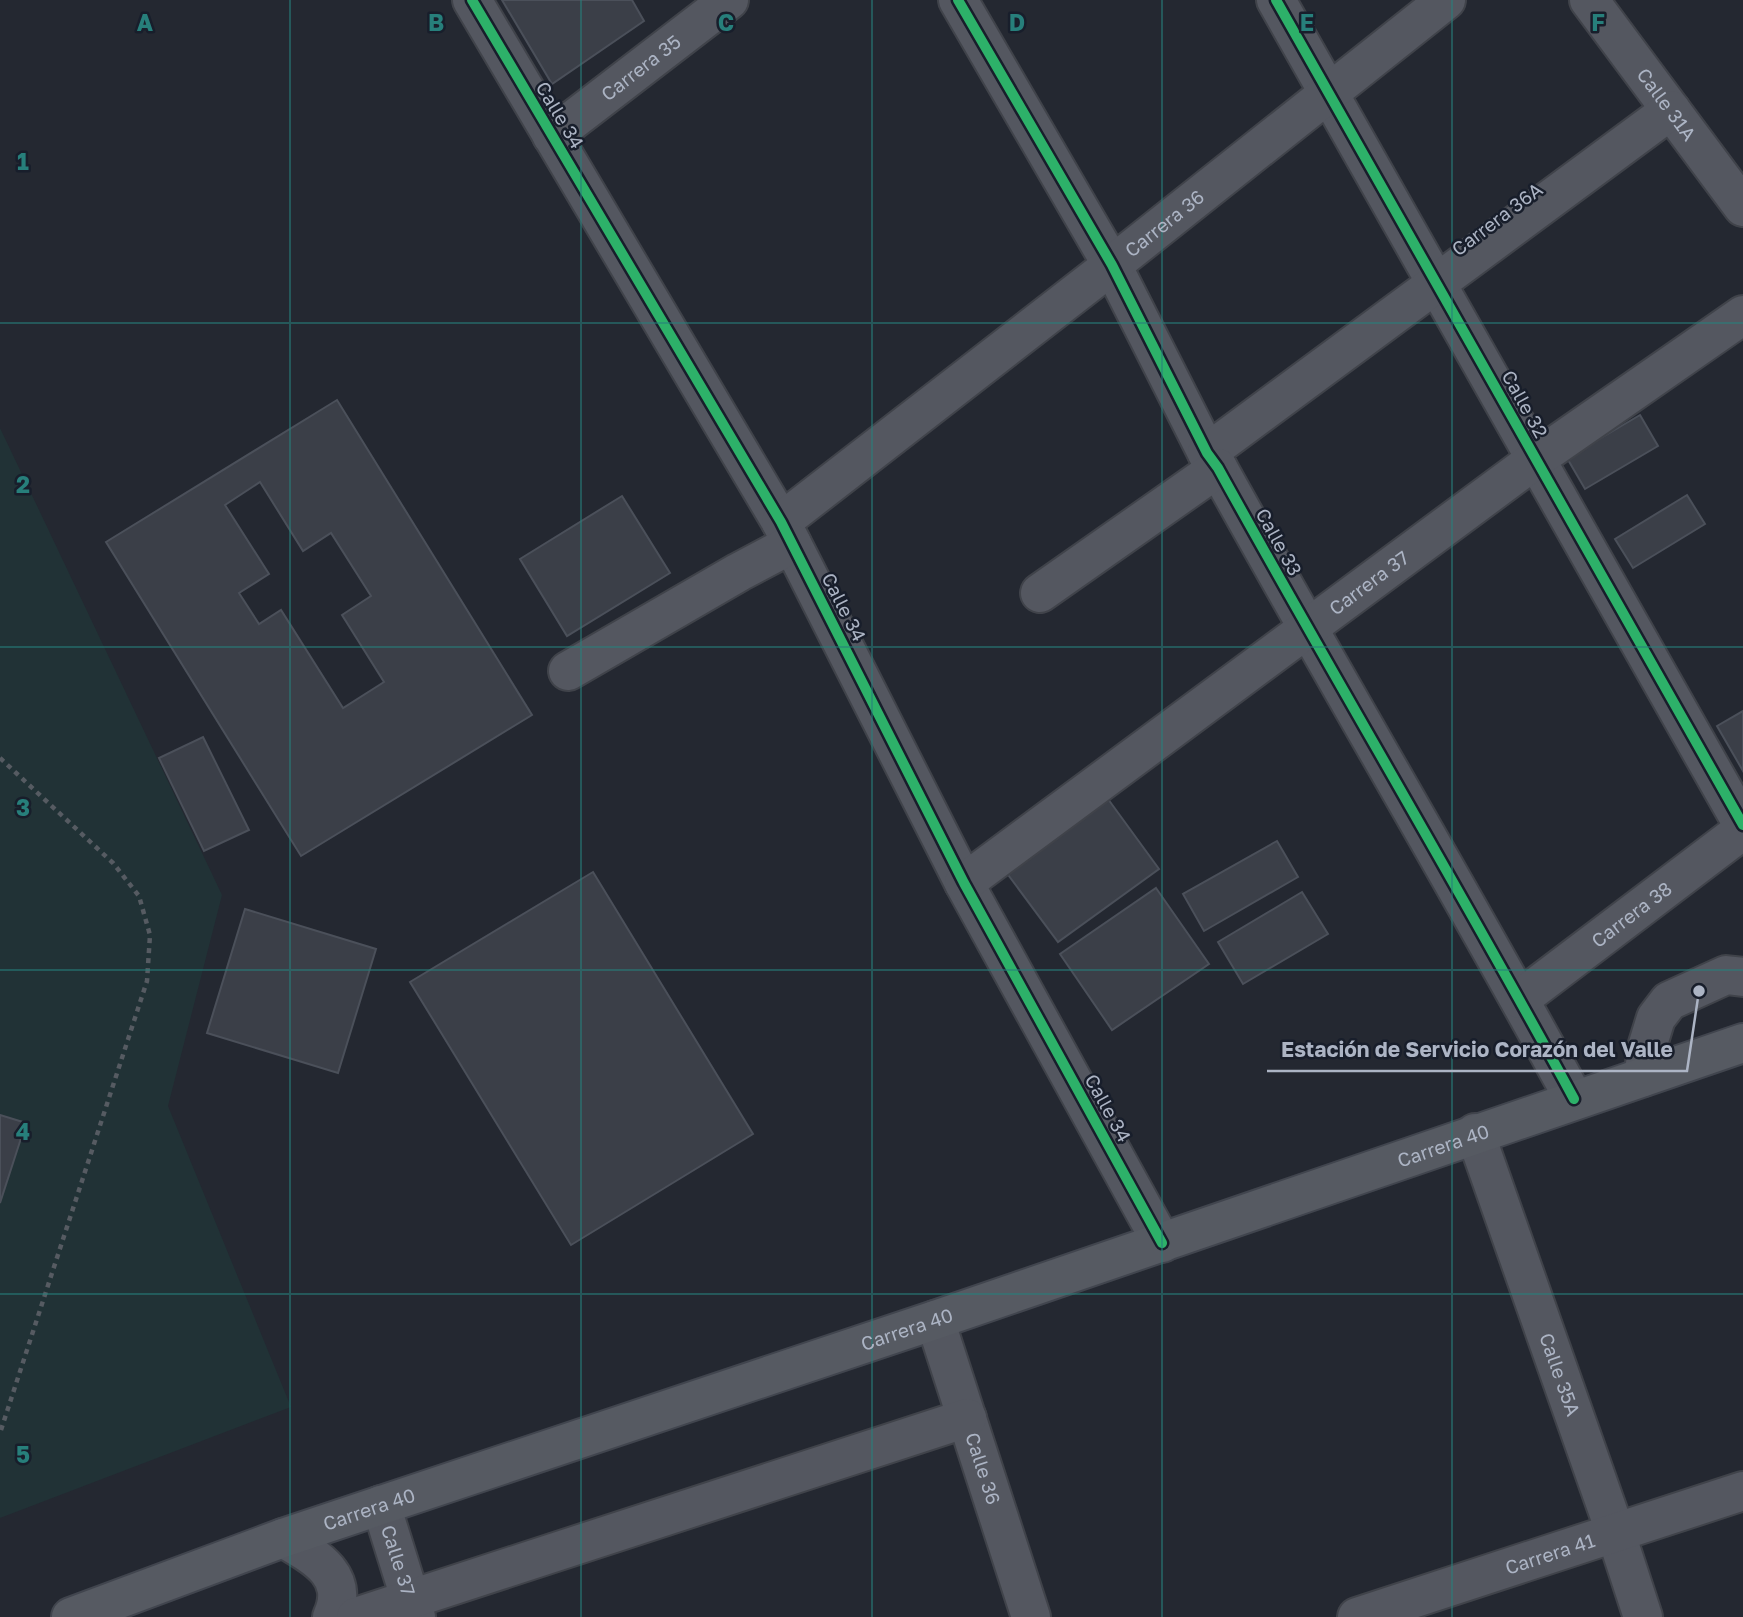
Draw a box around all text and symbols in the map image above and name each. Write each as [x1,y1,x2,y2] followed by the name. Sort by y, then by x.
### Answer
[137,8,154,36] text: A
[428,8,444,36] text: B
[718,8,734,36] text: C
[1009,8,1025,36] text: D
[1300,8,1314,36] text: E
[1591,8,1605,36] text: F
[596,30,685,105] street label: Carrera 35
[1633,63,1702,145] street label: Calle 31A
[531,77,589,152] street label: Calle 34
[17,147,29,175] text: 1
[1447,177,1547,260] street label: Carrera 36A
[1120,185,1208,261] street label: Carrera 36
[1498,366,1553,441] street label: Calle 32
[16,470,30,498] text: 2
[1252,504,1307,580] street label: Calle 33
[1324,545,1413,619] street label: Carrera 37
[817,569,872,645] street label: Calle 34
[16,793,30,821] text: 3
[1587,876,1676,952] street label: Carrera 38
[1267,1029,1687,1071] callout: Estación de Servicio Corazón del Valle
[1281,1036,1673,1062] text: Estación de Servicio Corazón del Valle
[1080,1070,1136,1146] street label: Calle 34
[16,1117,30,1145] text: 4
[1394,1119,1492,1172] street label: Carrera 40
[858,1303,956,1355] street label: Carrera 40
[1535,1330,1586,1419] street label: Calle 35A
[961,1430,1006,1507] street label: Calle 36
[16,1440,30,1468] text: 5
[320,1483,418,1535] street label: Carrera 40
[377,1522,421,1598] street label: Calle 37
[1502,1528,1598,1579] street label: Carrera 41

